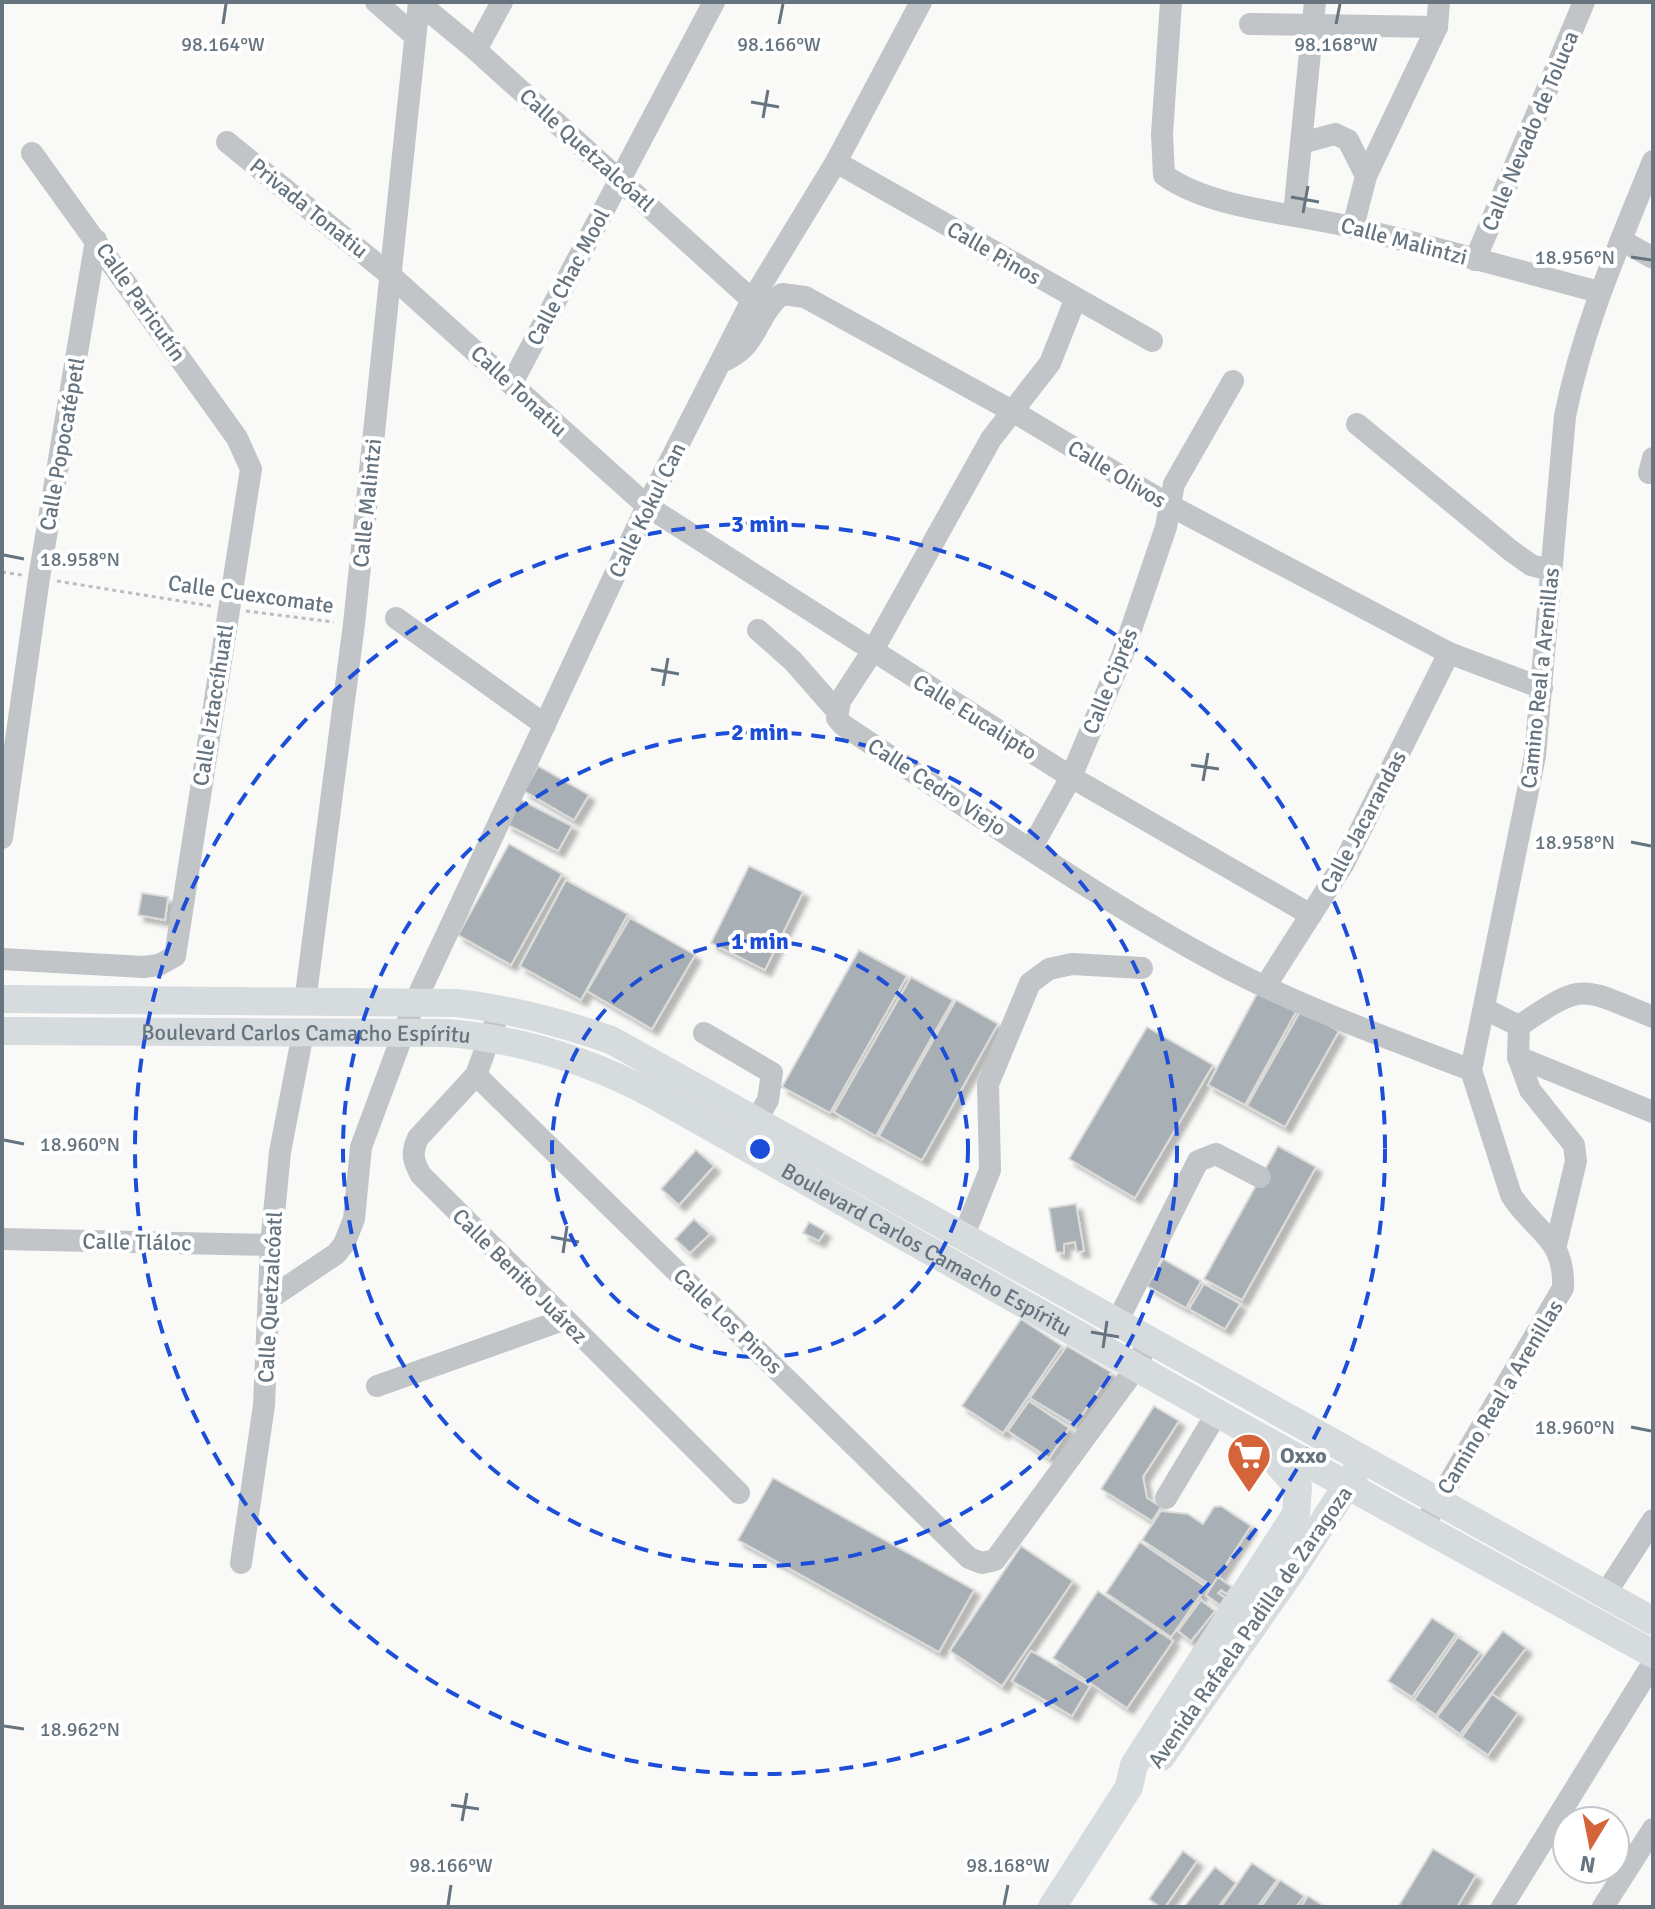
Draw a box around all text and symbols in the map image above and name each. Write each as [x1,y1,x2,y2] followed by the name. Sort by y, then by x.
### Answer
[1476,27,1584,235] street label: Calle Nevado de Toluca
[181,32,265,57] text: 98.164°W
[737,32,821,57] text: 98.166°W
[1294,32,1378,57] text: 98.168°W
[514,82,660,218] street label: Calle Quetzalcóatl
[244,152,374,264] street label: Privada Tonatiu
[521,204,615,350] street label: Calle Chac Mool
[1338,211,1470,271] street label: Calle Malintzi
[942,215,1046,291] street label: Calle Pinos
[90,238,192,366] street label: Calle Paricutín
[1535,245,1615,270] text: 18.956°N
[465,340,573,442] street label: Calle Tonatiu
[33,355,91,533] street label: Calle Popocatépetl
[1063,434,1171,514] street label: Calle Olivos
[347,437,387,569] street label: Calle Malintzi
[603,438,691,582] street label: Calle Kokul Can
[731,509,789,539] text: 3 min
[40,547,120,572] text: 18.958°N
[1515,566,1565,790] street label: Camino Real a Arenillas
[166,569,336,619] street label: Calle Cuexcomate
[187,622,239,788] street label: Calle Iztaccíhuatl
[1077,624,1143,738] street label: Calle Ciprés
[908,668,1042,766] street label: Calle Eucalipto
[731,717,789,747] text: 2 min
[863,732,1011,842] street label: Calle Cedro Viejo
[1314,746,1412,898] street label: Calle Jacarandas
[1535,830,1615,855] text: 18.958°N
[731,926,789,956] text: 1 min
[141,1018,472,1049] street label: Boulevard Carlos Camacho Espíritu
[40,1132,120,1157] text: 18.960°N
[746,1135,774,1163] centre of rings
[777,1156,1077,1342] street label: Boulevard Carlos Camacho Espíritu
[447,1203,593,1349] street label: Calle Benito Juárez
[252,1210,288,1384] street label: Calle Quetzalcóatl
[82,1228,192,1256] street label: Calle Tláloc
[668,1262,788,1380] street label: Calle Los Pinos
[1431,1295,1569,1499] street label: Camino Real a Arenillas
[1535,1415,1615,1440] text: 18.960°N
[1225,1431,1273,1494] supermarket icon: Oxxo
[1280,1442,1327,1469] place label: Oxxo
[1142,1481,1358,1773] street label: Avenida Rafaela Padilla de Zaragoza
[40,1717,120,1742] text: 18.962°N
[1551,1805,1631,1885] north arrow
[1578,1850,1597,1879] text: N
[409,1853,493,1878] text: 98.166°W
[966,1853,1050,1878] text: 98.168°W

